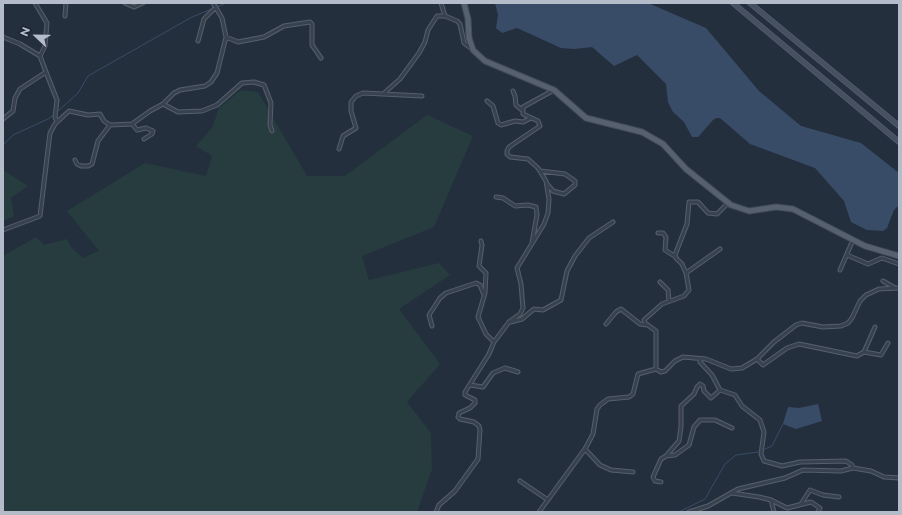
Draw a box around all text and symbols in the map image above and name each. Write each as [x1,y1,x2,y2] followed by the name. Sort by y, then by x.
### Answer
[16,16,56,56] north arrow
[17,25,33,38] text: N

